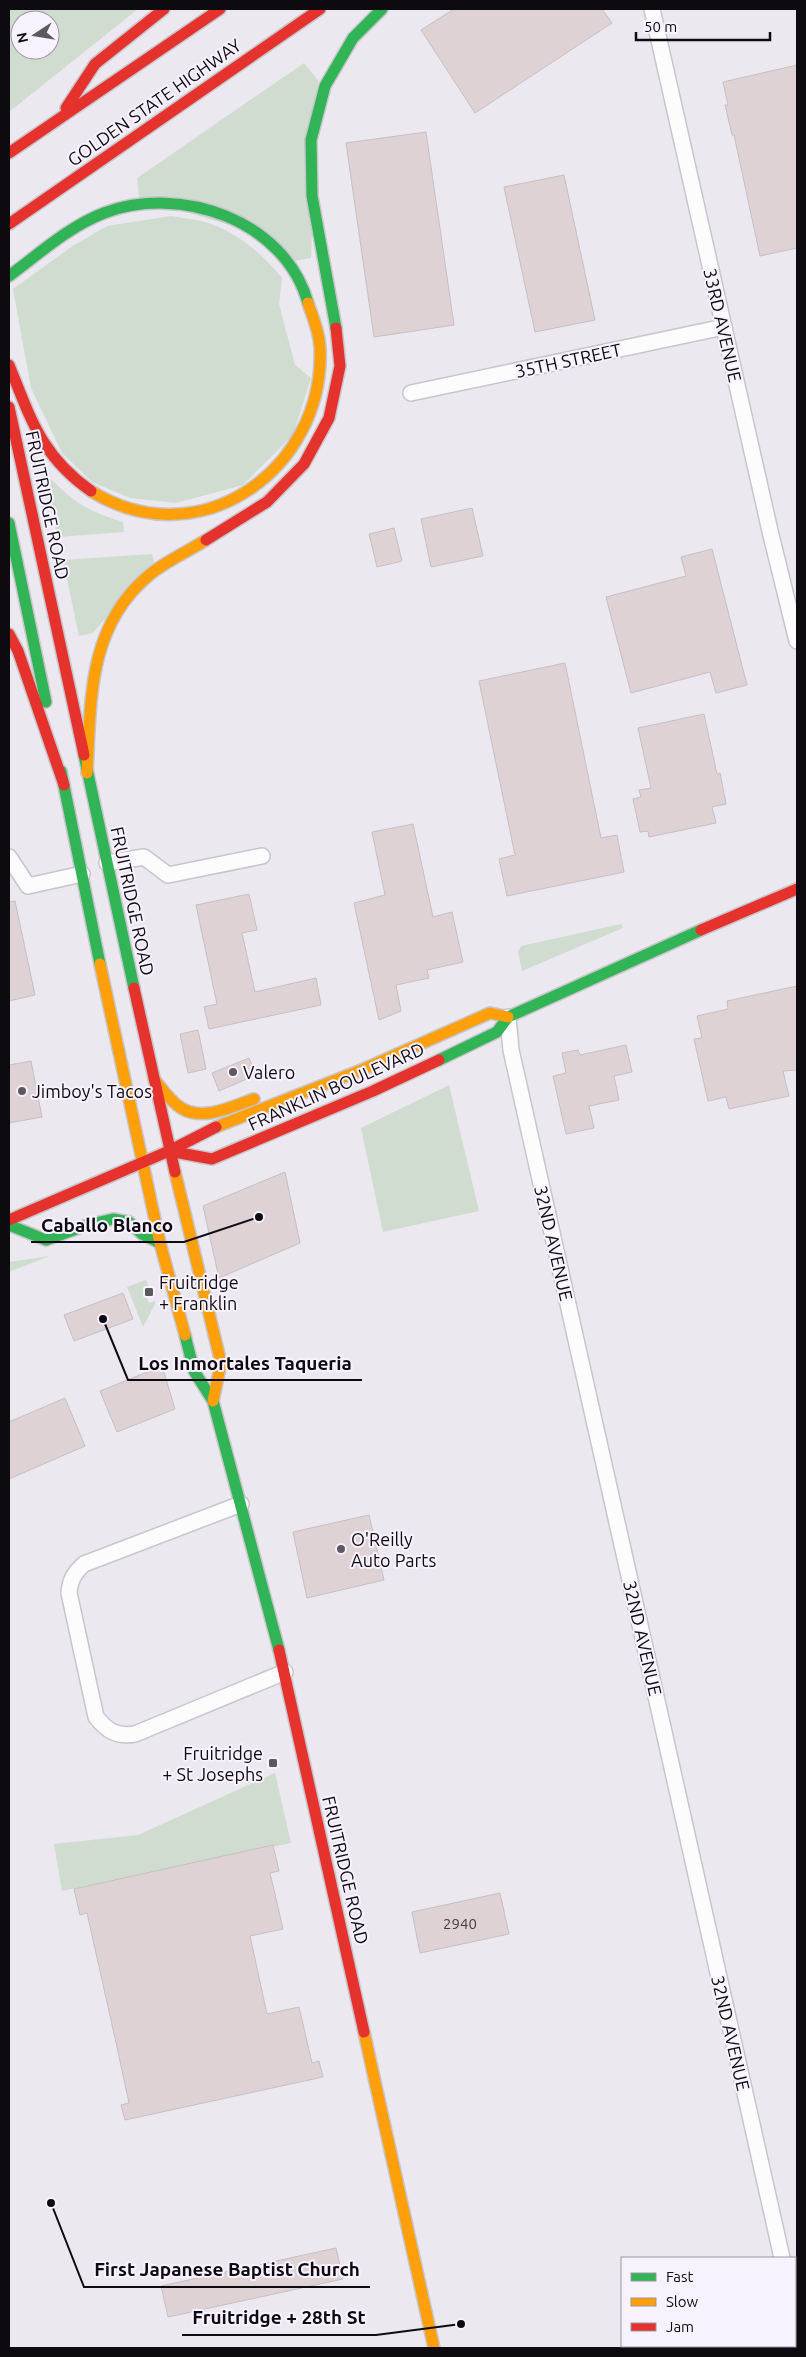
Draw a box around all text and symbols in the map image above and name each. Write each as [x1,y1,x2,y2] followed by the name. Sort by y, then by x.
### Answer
[10,10,60,60] north arrow
[636,10,770,42] scale bar
[644,18,677,35] text: 50 m
[13,31,31,44] text: N
[63,34,245,170] street label: GOLDEN STATE HIGHWAY
[700,266,746,384] street label: 33RD AVENUE
[513,339,623,381] street label: 35TH STREET
[22,429,74,581] street label: FRUITRIDGE ROAD
[107,825,159,977] street label: FRUITRIDGE ROAD
[245,1038,427,1134] street label: FRANKLIN BOULEVARD
[243,1062,295,1082] place label: Valero
[227,1066,239,1078] marker: Valero
[32,1081,152,1101] place label: Jimboy's Tacos
[16,1085,28,1097] marker: Jimboy's Tacos
[531,1183,577,1303] street label: 32ND AVENUE
[31,1208,184,1242] callout: Caballo Blanco
[41,1214,173,1236] text: Caballo Blanco
[159,1272,239,1313] place label: Fruitridge + Franklin
[143,1286,155,1298] marker: Fruitridge + Franklin
[128,1346,362,1380] callout: Los Inmortales Taqueria
[138,1352,352,1374] text: Los Inmortales Taqueria
[351,1529,436,1570] place label: O'Reilly Auto Parts
[335,1543,347,1555] marker: O'Reilly Auto Parts
[620,1578,666,1698] street label: 32ND AVENUE
[162,1743,263,1784] place label: Fruitridge + St Josephs
[267,1757,279,1769] marker: Fruitridge + St Josephs
[319,1794,373,1946] street label: FRUITRIDGE ROAD
[443,1915,477,1932] house number: 2940
[708,1973,754,2093] street label: 32ND AVENUE
[84,2253,370,2287] callout: First Japanese Baptist Church
[621,2257,796,2347] legend
[94,2258,360,2280] text: First Japanese Baptist Church
[666,2268,694,2285] text: Fast
[666,2293,699,2310] text: Slow
[182,2301,376,2335] callout: Fruitridge + 28th St
[192,2306,366,2328] text: Fruitridge + 28th St
[666,2318,694,2335] text: Jam

